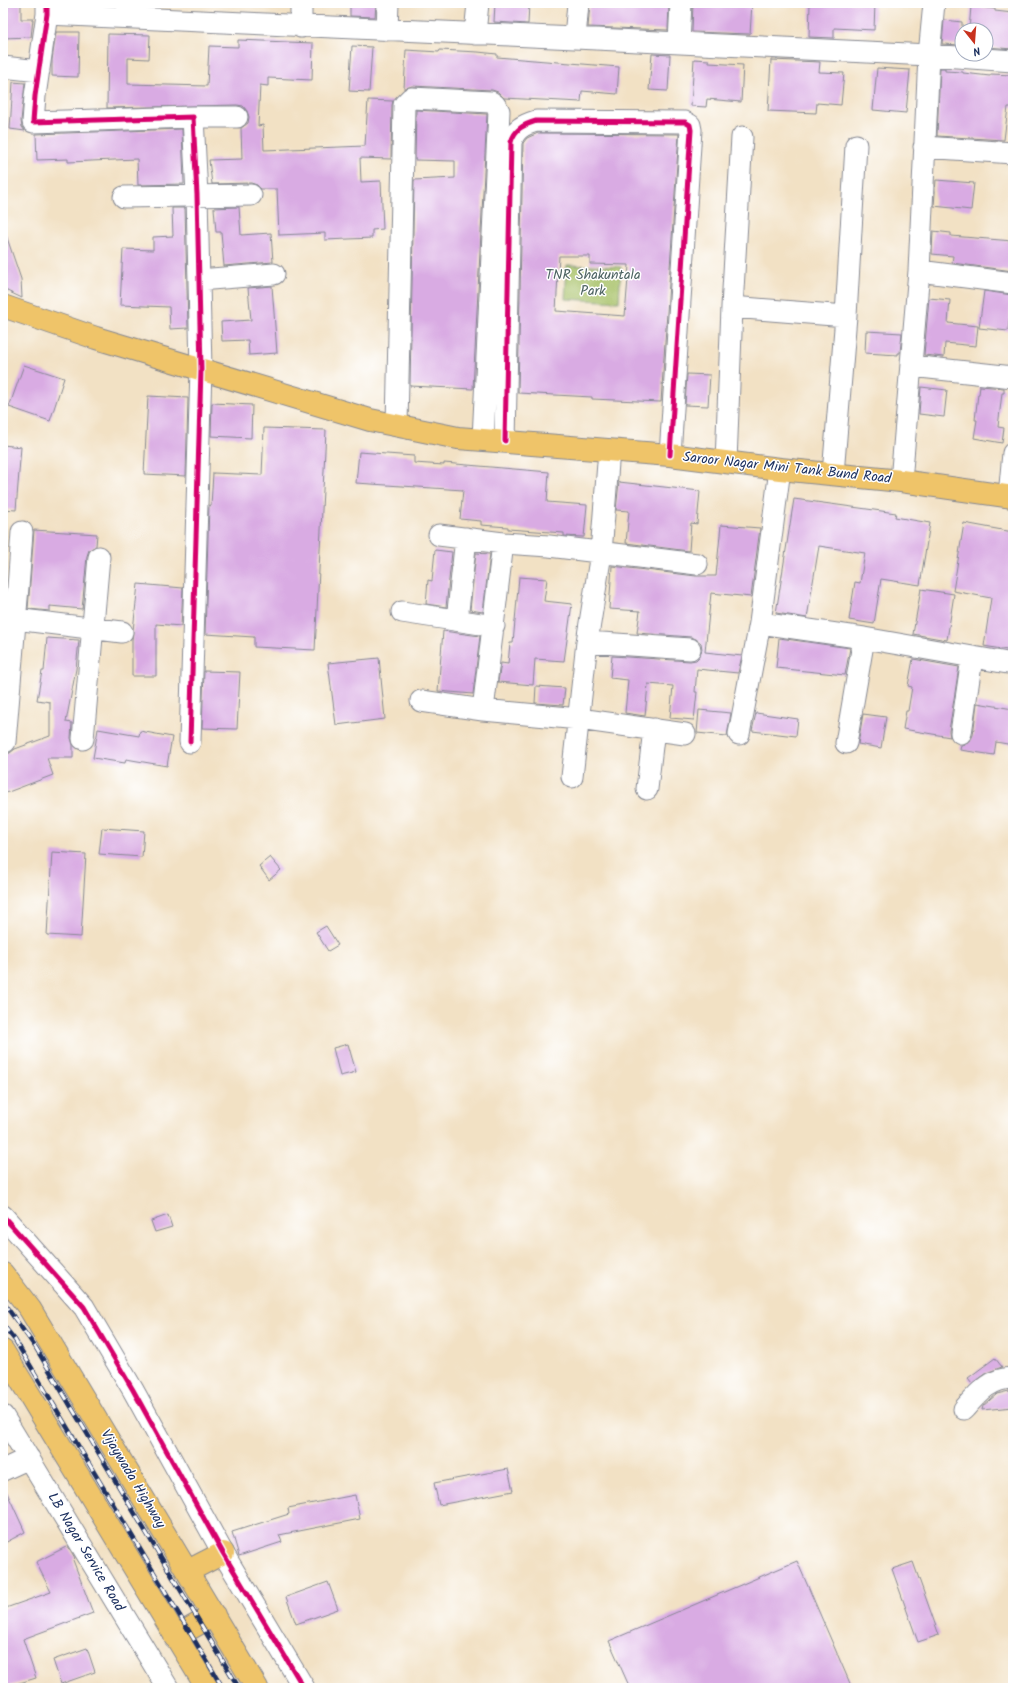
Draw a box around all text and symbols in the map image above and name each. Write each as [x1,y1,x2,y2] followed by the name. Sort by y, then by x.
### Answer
[954,22,994,62] north arrow
[971,41,983,60] text: N
[545,264,641,302] park label: TNR Shakuntala Park
[682,446,893,490] street label: Saroor Nagar Mini Tank Bund Road
[95,1425,172,1533] street label: Vijaywada Highway
[42,1488,131,1617] street label: LB Nagar Service Road

